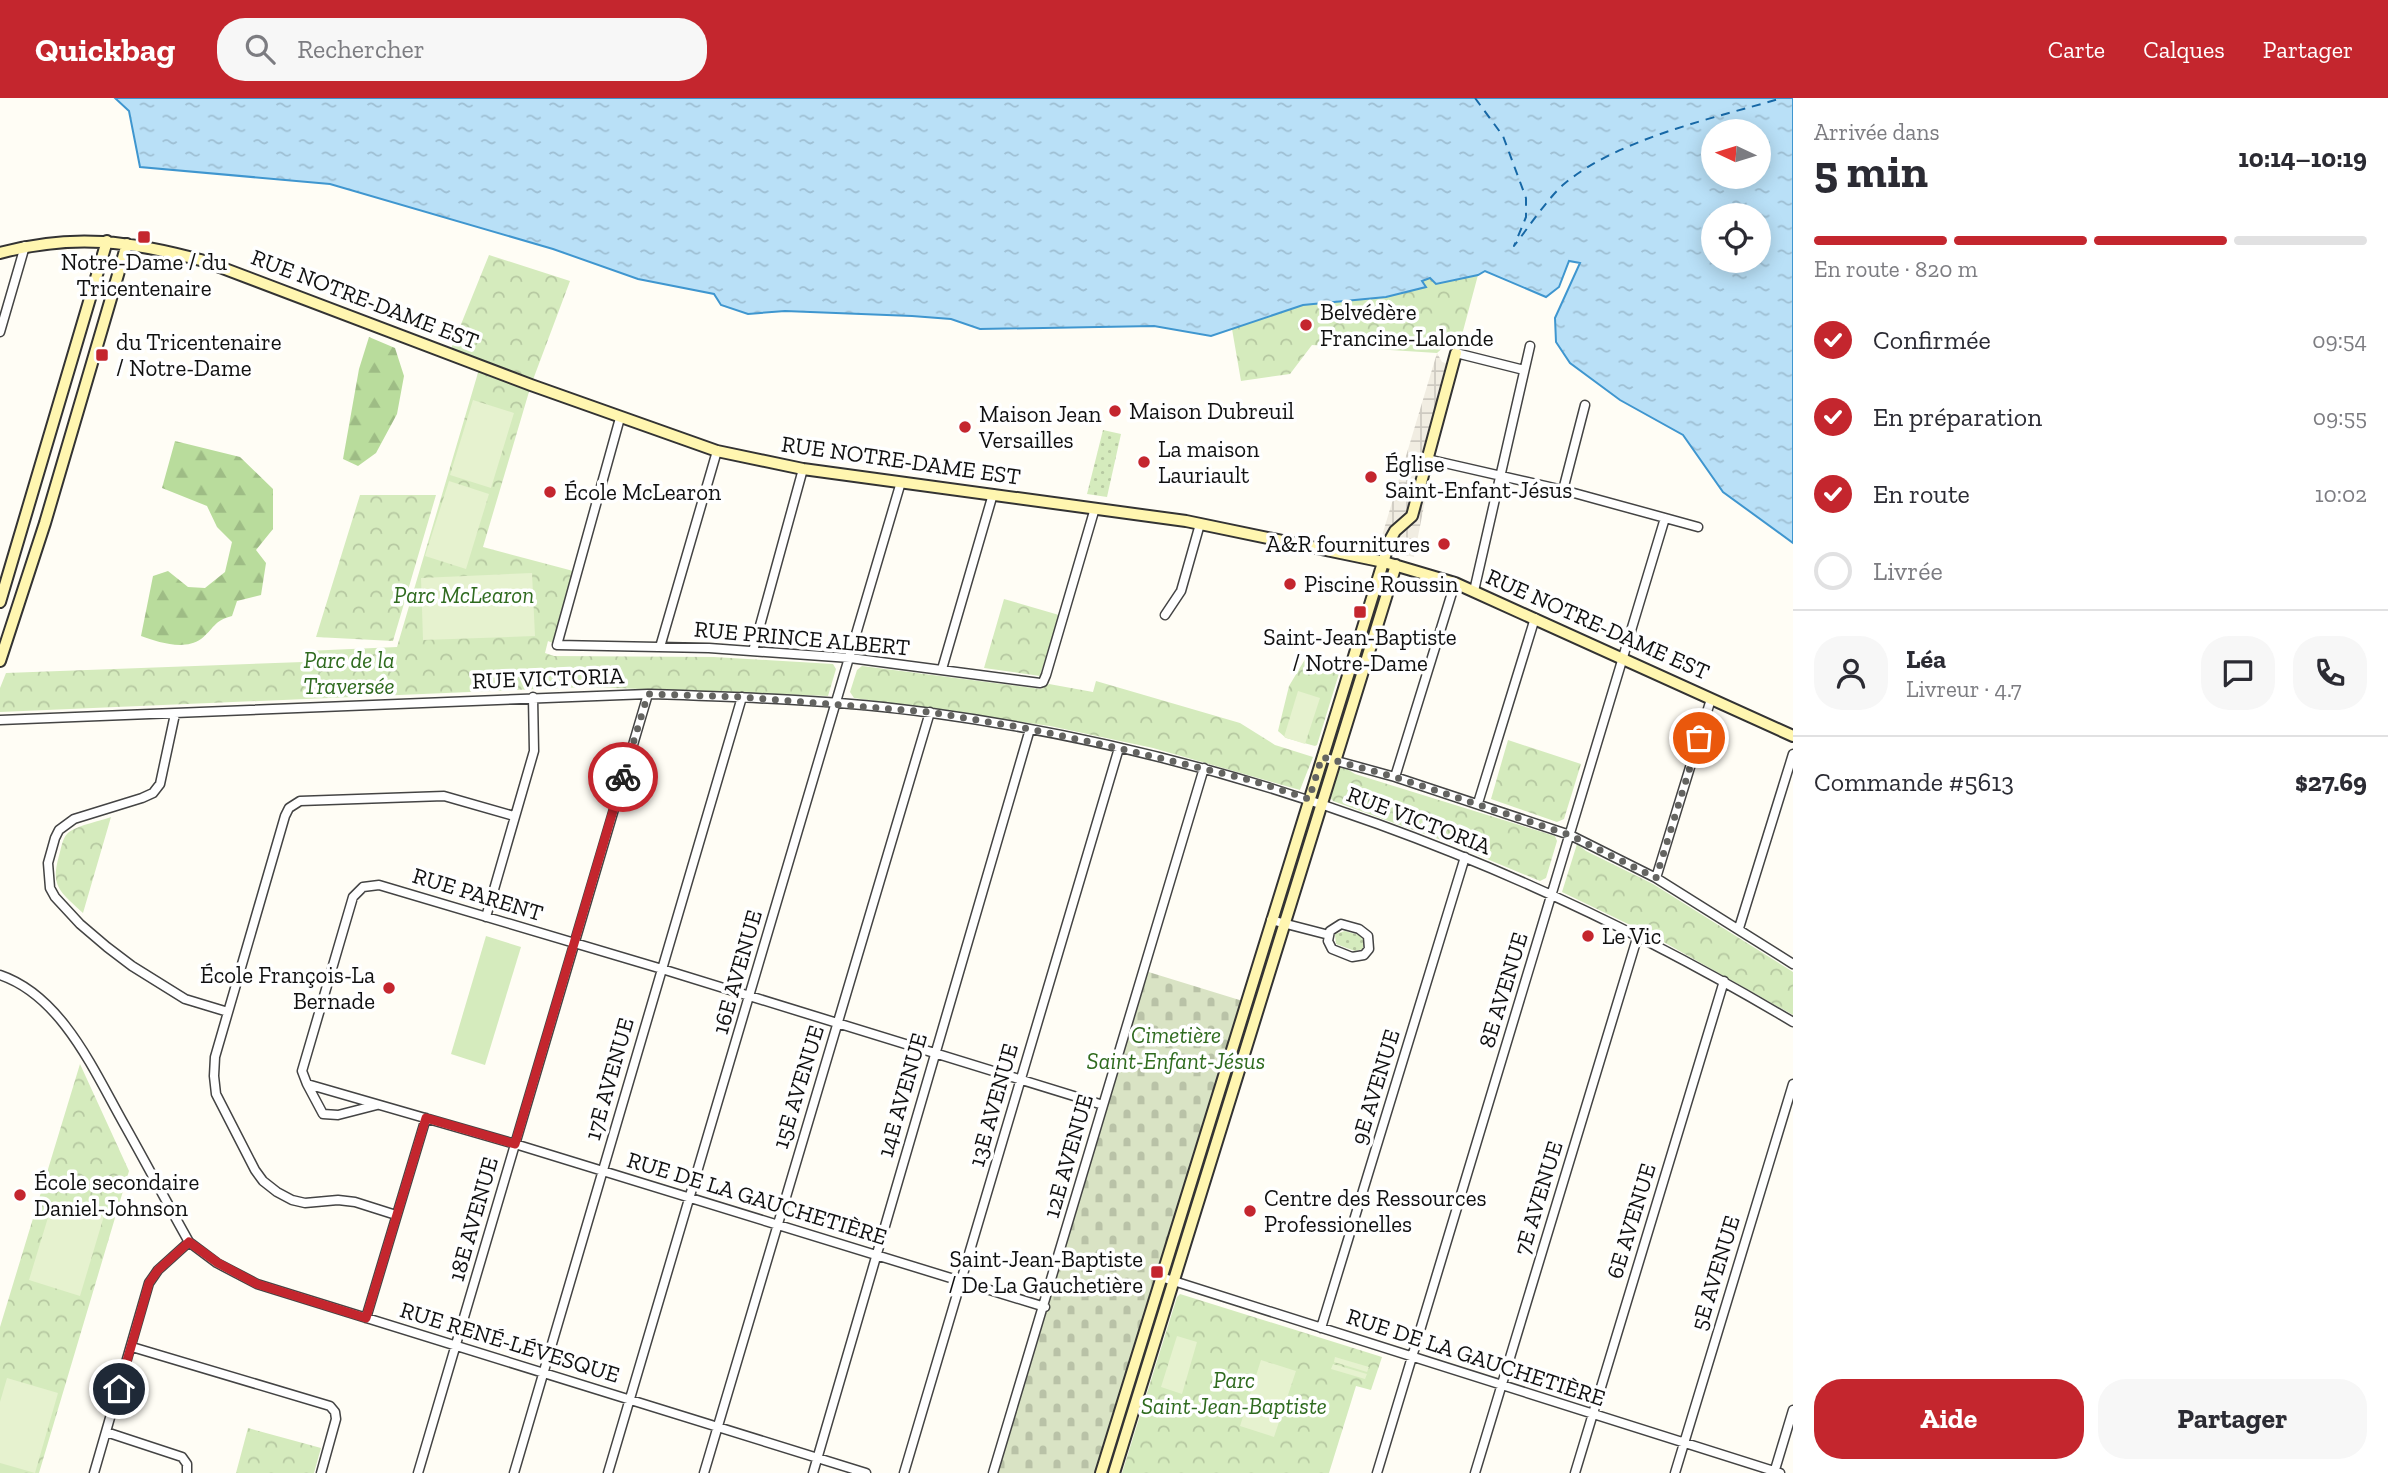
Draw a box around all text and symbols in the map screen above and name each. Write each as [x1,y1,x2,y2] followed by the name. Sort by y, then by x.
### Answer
[217,18,707,81] search box
[35,30,175,69] text: Quickbag
[241,30,279,68] icon: search
[297,33,425,65] text: Rechercher
[2048,35,2105,64] text: Carte
[2143,35,2225,64] text: Calques
[2263,35,2353,64] text: Partager
[1814,118,1940,146] text: Arrivée dans
[1701,119,1771,189] north arrow
[1701,119,1771,273] map controls
[2238,142,2367,174] text: 10:14–10:19
[1814,144,1928,199] text: 5 min
[1701,203,1771,273] button: locate
[136,229,152,245] marker: Notre-Dame / du Tricentenaire
[247,243,483,355] street label: RUE NOTRE-DAME EST
[61,248,227,302] place label: Notre-Dame / du Tricentenaire
[1814,255,1978,283] text: En route · 820 m
[1320,298,1493,352] place label: Belvédère Francine-Lalonde
[1298,317,1314,333] marker: Belvédère Francine-Lalonde
[1814,321,1852,359] icon: check
[1873,324,1991,356] text: Confirmée
[2312,326,2367,354] text: 09:54
[116,328,282,382] place label: du Tricentenaire / Notre-Dame
[94,347,110,363] marker: du Tricentenaire / Notre-Dame
[1129,397,1294,425] place label: Maison Dubreuil
[1814,398,1852,436] icon: check
[978,400,1101,454] place label: Maison Jean Versailles
[1873,401,2042,433] text: En préparation
[1107,403,1123,419] marker: Maison Dubreuil
[2313,403,2367,431] text: 09:55
[957,419,973,435] marker: Maison Jean Versailles
[780,429,1022,491] street label: RUE NOTRE-DAME EST
[1158,435,1259,489] place label: La maison Lauriault
[1385,450,1572,504] place label: Église Saint-Enfant-Jésus
[1136,454,1152,470] marker: La maison Lauriault
[1363,469,1379,485] marker: Église Saint-Enfant-Jésus
[1814,475,1852,513] icon: check
[564,478,721,506] place label: École McLearon
[1873,478,1970,510] text: En route
[2315,480,2367,508] text: 10:02
[542,484,558,500] marker: École McLearon
[1266,530,1430,558] place label: A&R fournitures
[1436,536,1452,552] marker: A&R fournitures
[1873,555,1943,587] text: Livrée
[1482,562,1714,686] street label: RUE NOTRE-DAME EST
[1304,570,1458,598] place label: Piscine Roussin
[1282,576,1298,592] marker: Piscine Roussin
[394,581,534,609] park label: Parc McLearon
[1352,604,1368,620] marker: Saint-Jean-Baptiste / Notre-Dame
[693,615,911,661] street label: RUE PRINCE ALBERT
[1263,623,1457,677] place label: Saint-Jean-Baptiste / Notre-Dame
[1814,636,1888,710] button: person
[2201,636,2275,710] button: chat
[2293,636,2367,710] button: phone
[1906,643,1946,675] text: Léa
[303,646,395,700] park label: Parc de la Traversée
[471,661,626,695] street label: RUE VICTORIA
[1906,675,2021,703] text: Livreur · 4.7
[1669,708,1729,768] pin
[1680,719,1718,757] icon: bag
[588,742,658,812] courier
[604,758,642,796] icon: bike
[1814,766,2014,798] text: Commande #5613
[2295,766,2367,798] text: $27.69
[1343,780,1496,861] street label: RUE VICTORIA
[409,861,547,927] street label: RUE PARENT
[706,907,768,1037] street label: 16E AVENUE
[1602,922,1661,950] place label: Le Vic
[1580,928,1596,944] marker: Le Vic
[1472,929,1534,1051] street label: 8E AVENUE
[200,961,375,1015] place label: École François-La Bernade
[381,980,397,996] marker: École François-La Bernade
[578,1015,640,1143] street label: 17E AVENUE
[1087,1021,1265,1075] park label: Cimetière Saint-Enfant-Jésus
[766,1022,830,1152] street label: 15E AVENUE
[1344,1026,1406,1148] street label: 9E AVENUE
[871,1030,933,1160] street label: 14E AVENUE
[962,1040,1024,1170] street label: 13E AVENUE
[1037,1091,1099,1221] street label: 12E AVENUE
[1507,1138,1569,1258] street label: 7E AVENUE
[624,1145,890,1251] street label: RUE DE LA GAUCHETIÈRE
[442,1154,504,1284] street label: 18E AVENUE
[1600,1160,1662,1282] street label: 6E AVENUE
[34,1168,199,1222] place label: École secondaire Daniel-Johnson
[1264,1184,1487,1238] place label: Centre des Ressources Professionelles
[12,1187,28,1203] marker: École secondaire Daniel-Johnson
[1242,1203,1258,1219] marker: Centre des Ressources Professionelles
[1684,1212,1746,1334] street label: 5E AVENUE
[948,1245,1143,1299] place label: Saint-Jean-Baptiste / De La Gauchetière
[1149,1264,1165,1280] marker: Saint-Jean-Baptiste / De La Gauchetière
[397,1295,623,1389] street label: RUE RENÉ-LÉVESQUE
[1343,1302,1609,1412] street label: RUE DE LA GAUCHETIÈRE
[89,1359,149,1419] pin
[1141,1366,1327,1420] park label: Parc Saint-Jean-Baptiste
[100,1370,138,1408] icon: home
[1814,1379,2084,1459] button: Aide
[2098,1379,2367,1459] button: Partager

